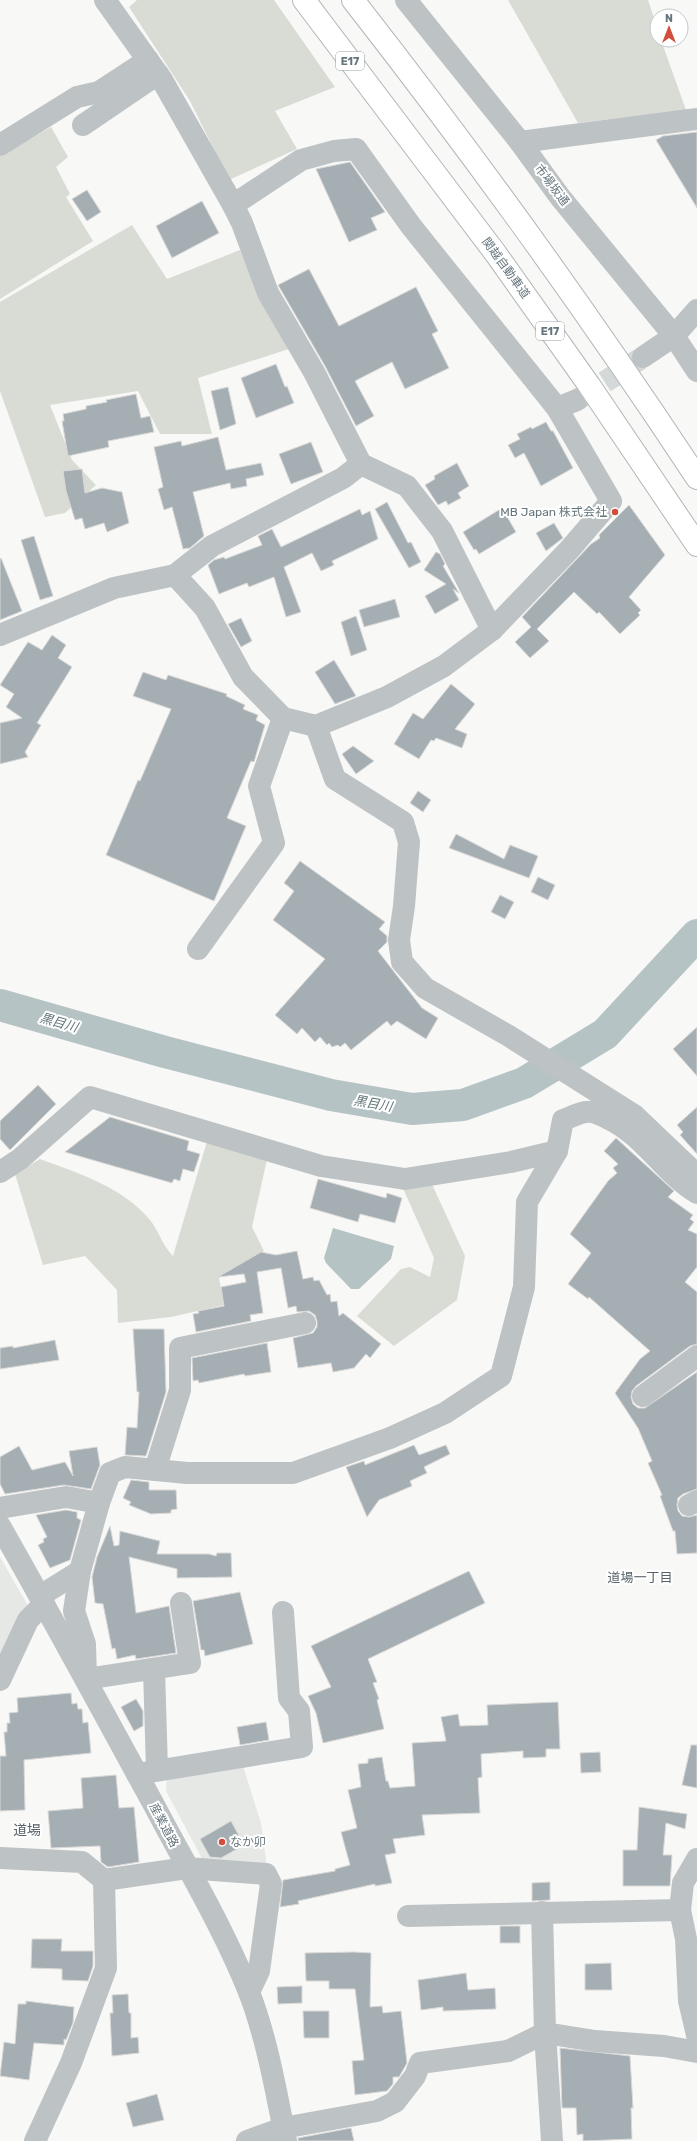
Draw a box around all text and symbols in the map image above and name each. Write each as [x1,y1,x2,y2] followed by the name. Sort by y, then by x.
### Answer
[649,8,689,48] north arrow
[665,12,673,25] text: N
[336,52,364,70] road number: E17
[532,162,572,208] street label: 市場坂通
[479,235,533,301] street label: 関越自動車道
[536,322,564,340] road number: E17
[500,505,607,519] place label: MB Japan 株式会社
[610,507,620,517] marker: MB Japan 株式会社
[38,1010,82,1036] water label: 黒目川
[352,1093,395,1115] water label: 黒目川
[607,1570,673,1585] district label: 道場一丁目
[147,1801,181,1849] street label: 産業道路
[13,1822,41,1839] district label: 道場
[230,1835,266,1849] place label: なか卯
[217,1837,227,1847] marker: なか卯

